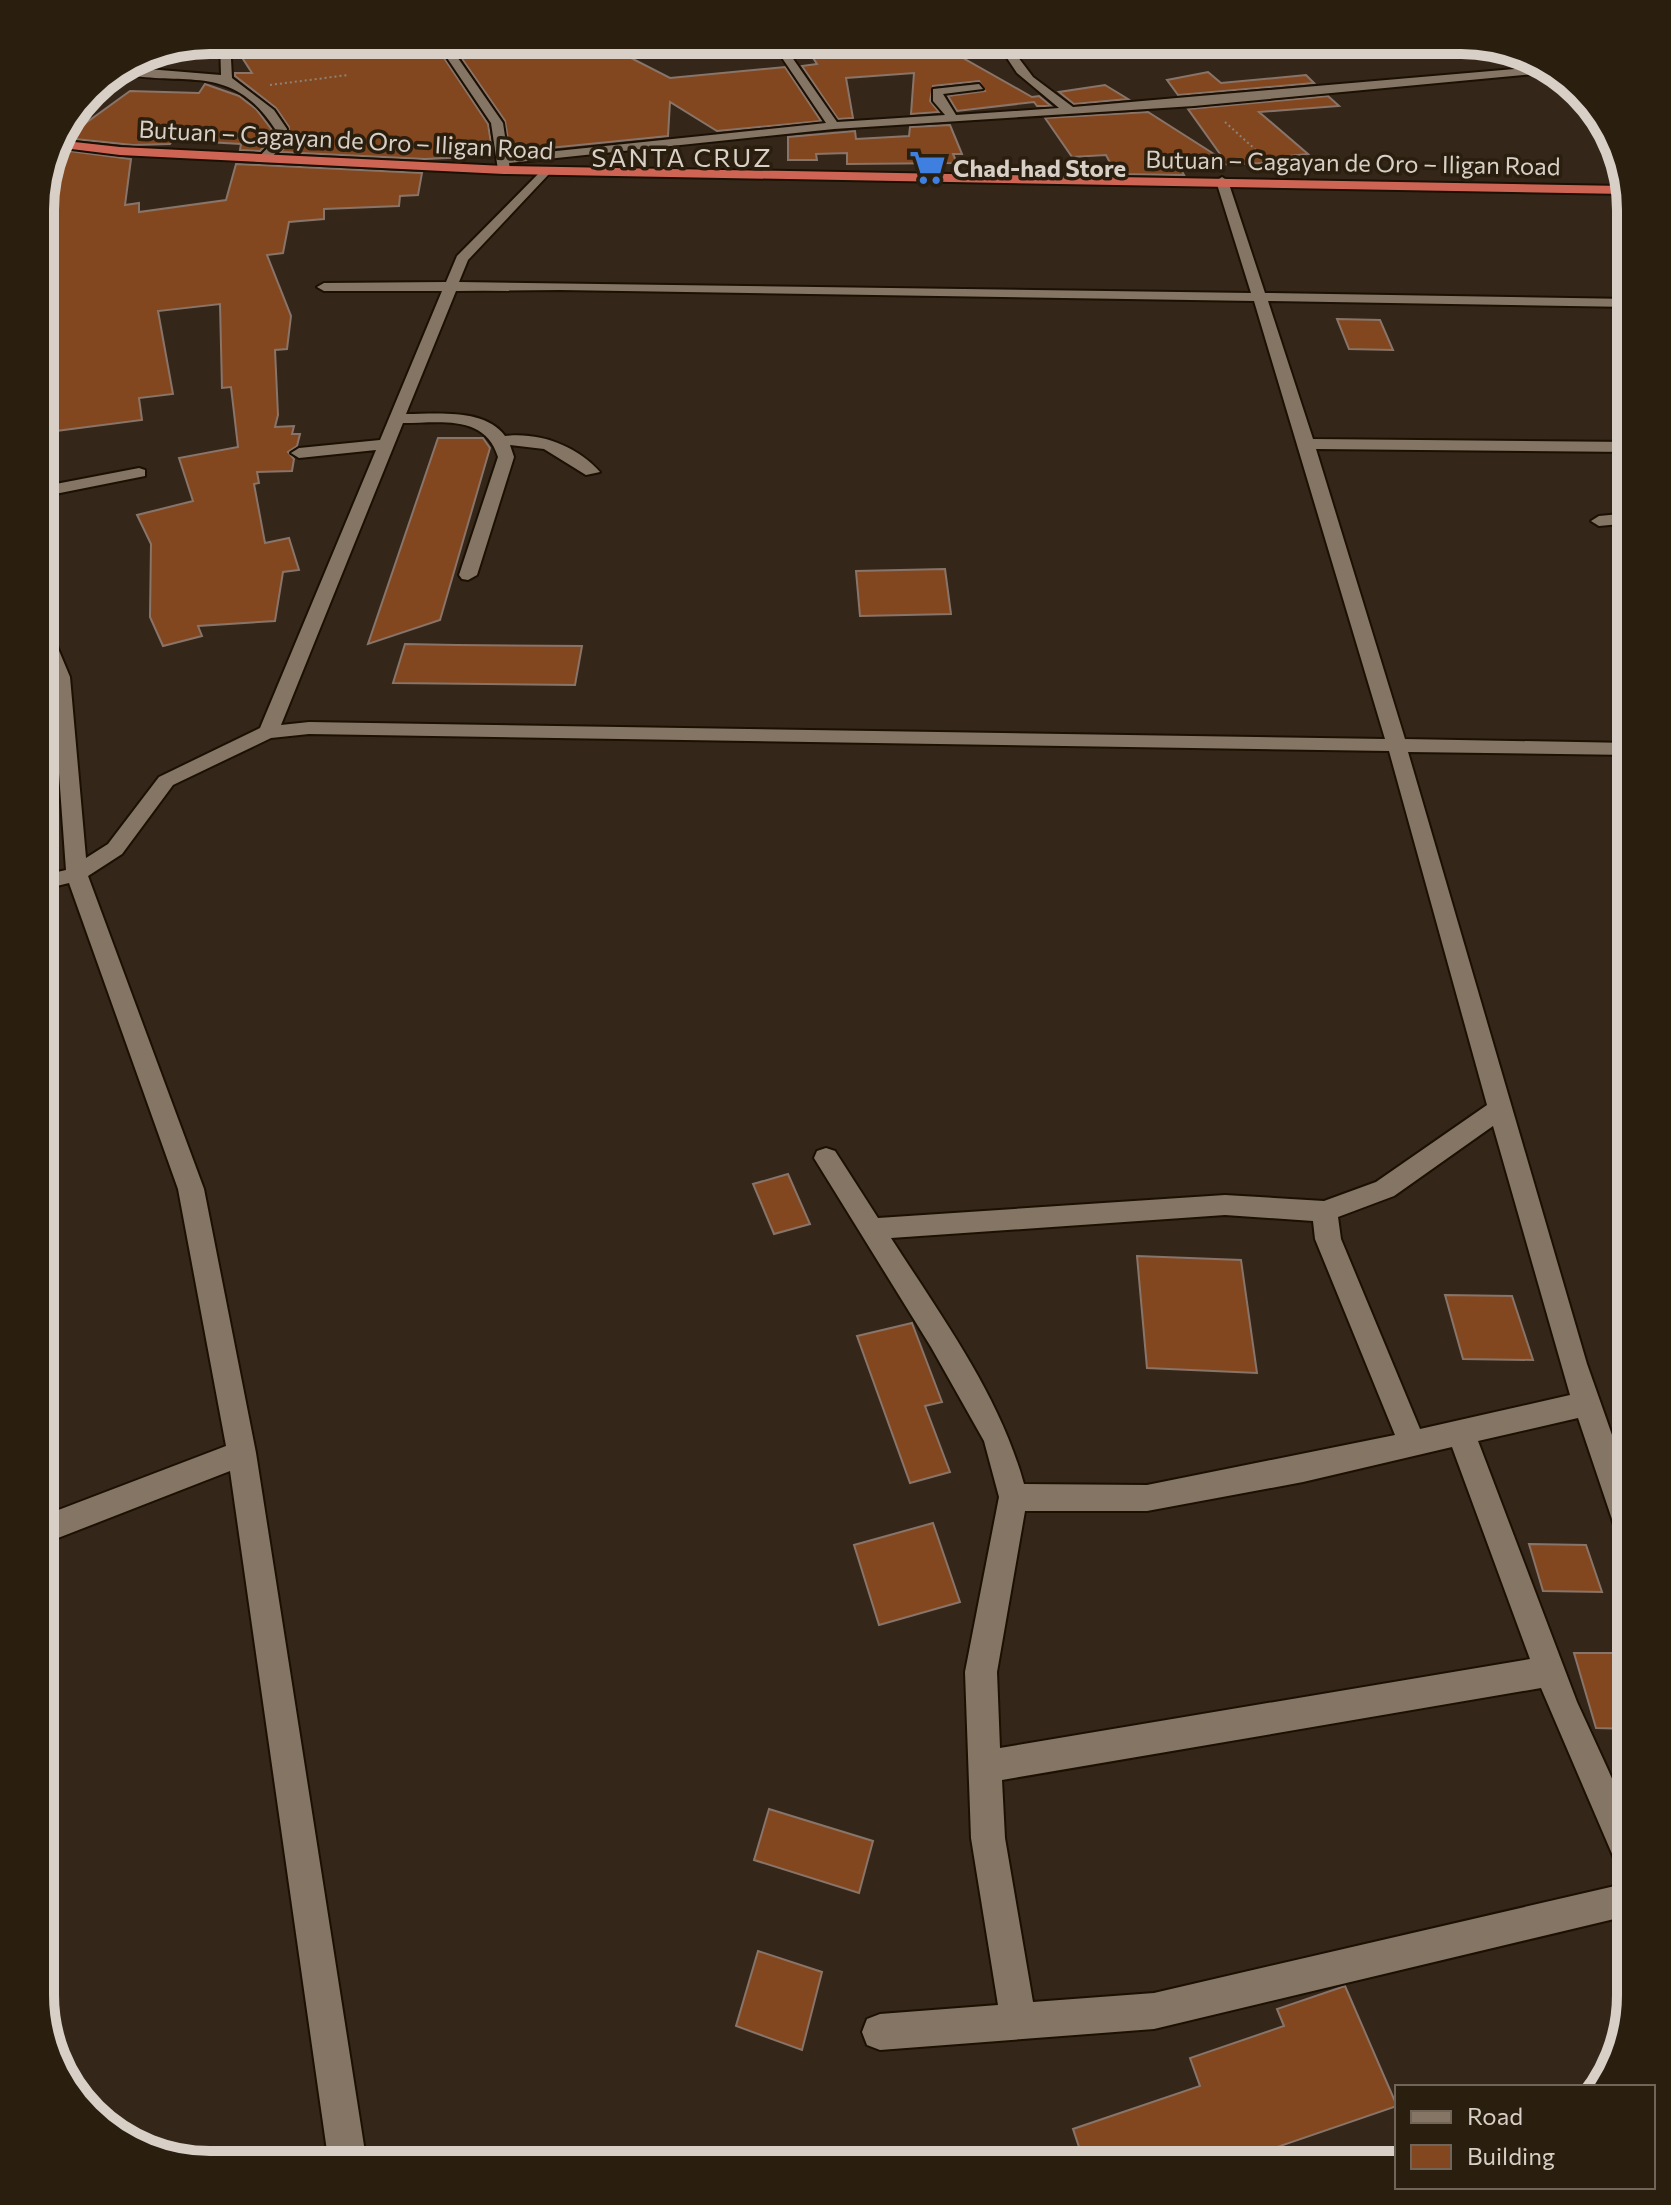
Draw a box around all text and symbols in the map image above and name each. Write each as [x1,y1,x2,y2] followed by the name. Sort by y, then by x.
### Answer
[138,114,554,164] street label: Butuan – Cagayan de Oro – Iligan Road
[591,141,773,172] district label: SANTA CRUZ
[1145,144,1561,180] street label: Butuan – Cagayan de Oro – Iligan Road
[908,148,946,186] supermarket icon: Chad-had Store
[953,153,1126,182] place label: Chad-had Store
[1395,2085,1655,2189] legend
[1467,2101,1523,2130] text: Road
[1467,2141,1555,2170] text: Building

